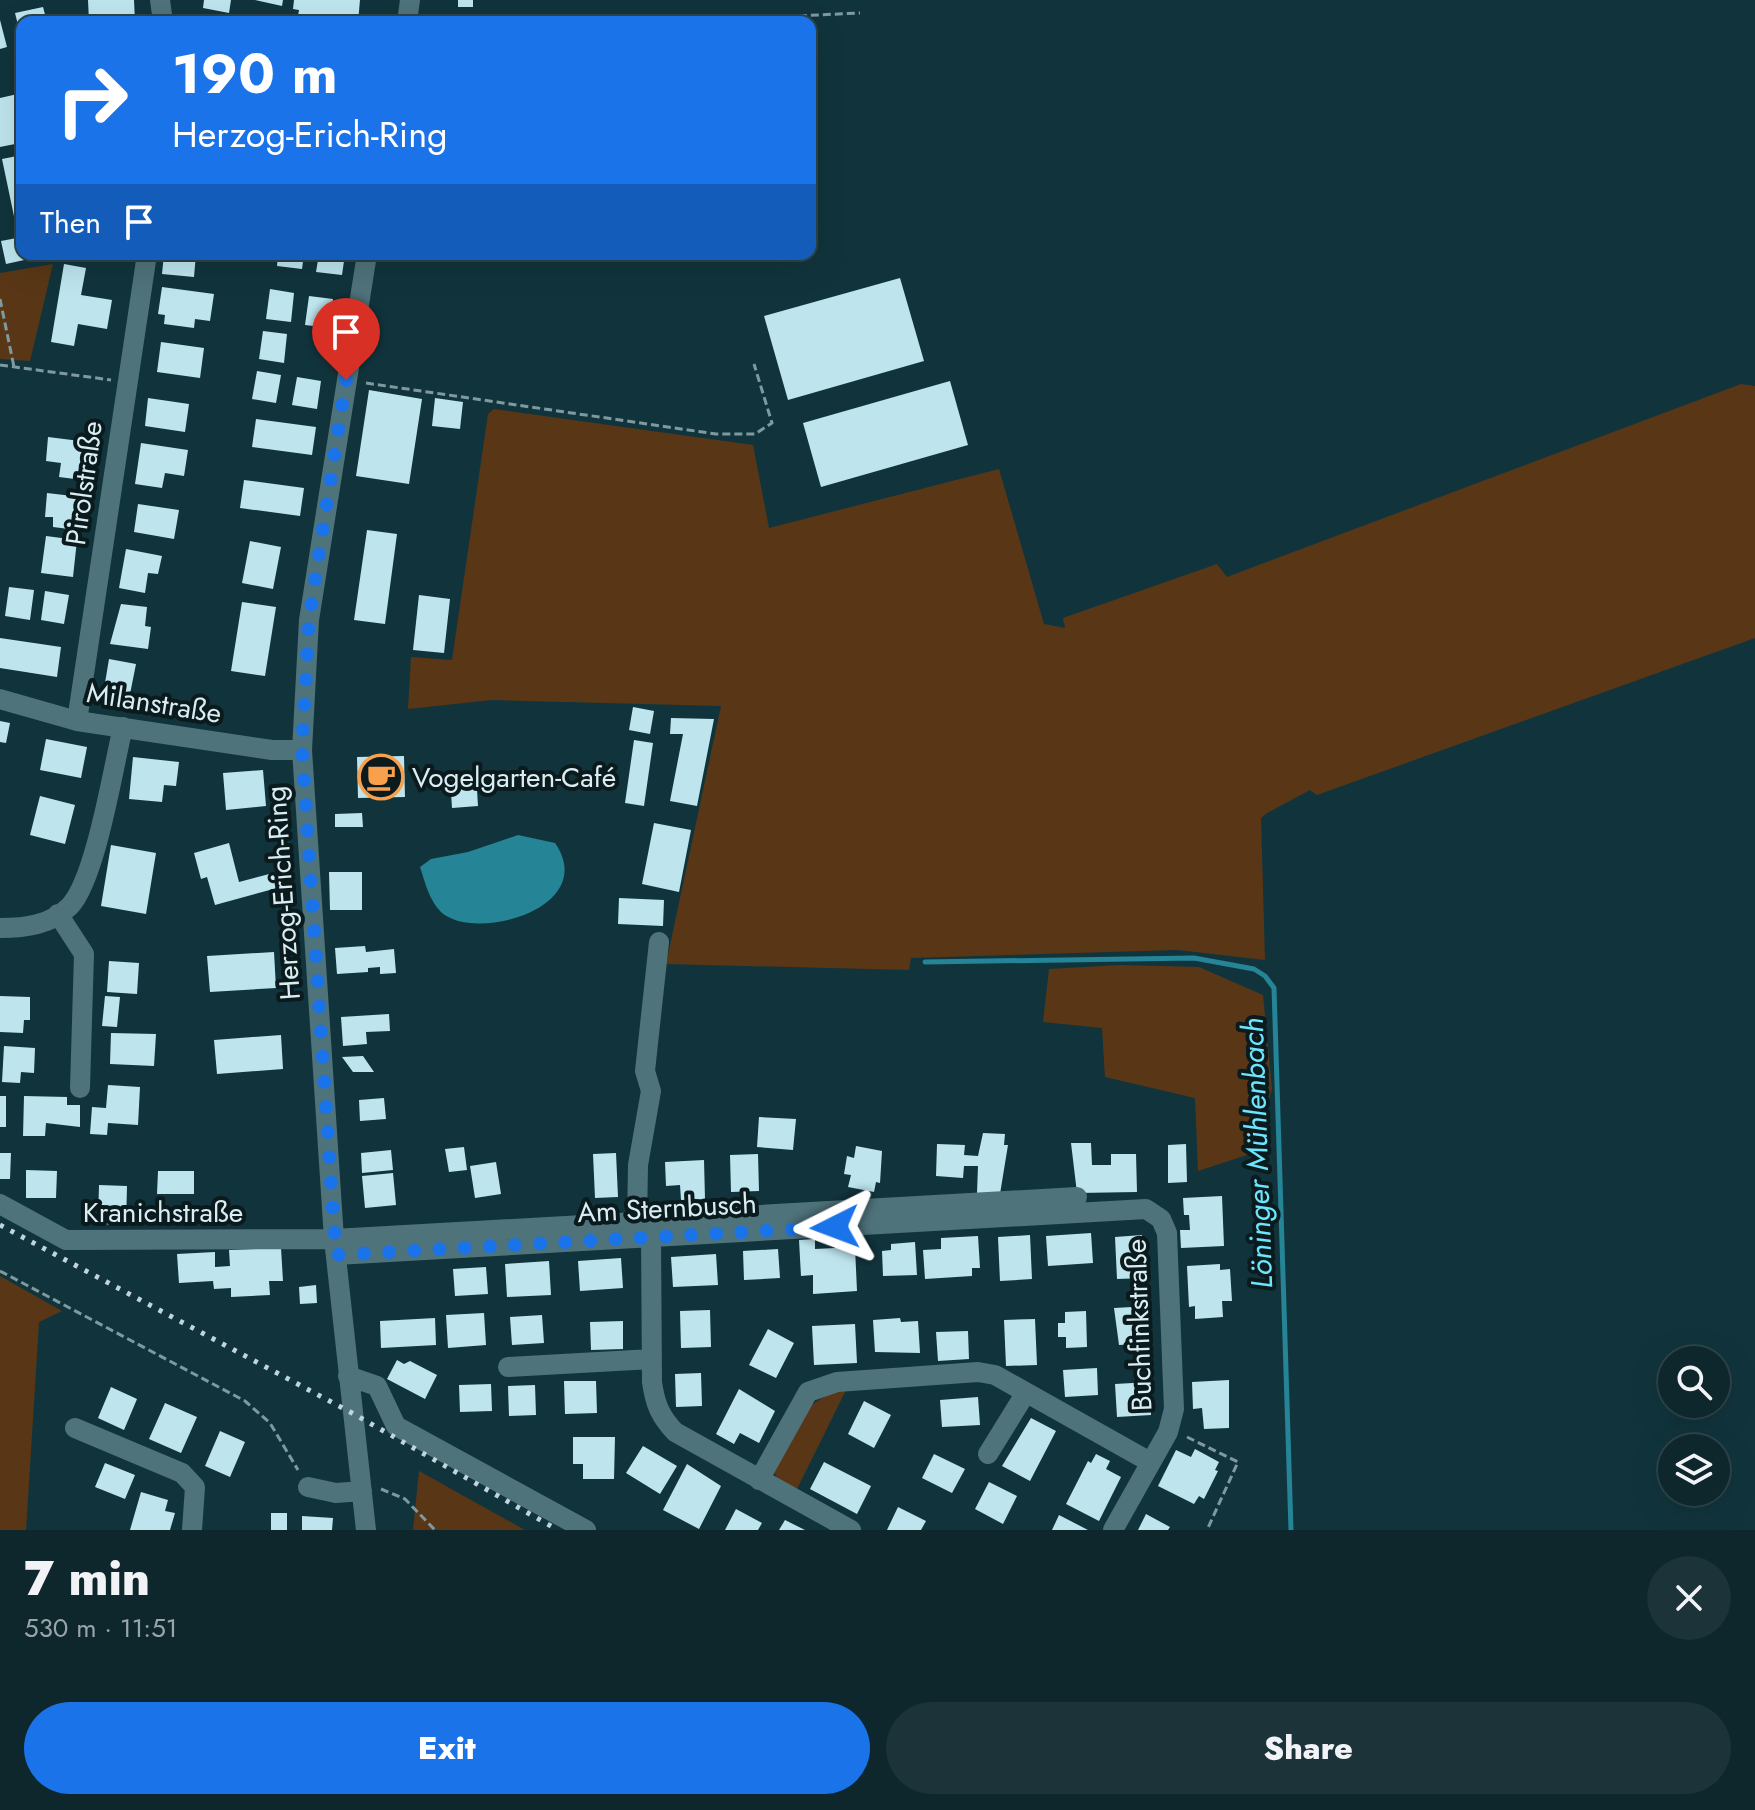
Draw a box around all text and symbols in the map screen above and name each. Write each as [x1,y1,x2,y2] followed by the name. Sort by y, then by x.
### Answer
[172,33,338,114] text: 190 m
[40,48,144,152] icon: right
[172,108,448,160] text: Herzog-Erich-Ring
[117,200,161,244] icon: arrive
[40,201,101,244] text: Then
[312,298,380,380] pin
[324,310,368,354] icon: arrive
[55,418,113,548] street label: Pirolstraße
[84,672,224,734] street label: Milanstraße
[357,753,405,801] cafe icon: Vogelgarten-Café
[412,757,616,798] place label: Vogelgarten-Café
[255,785,311,1001] street label: Herzog-Erich-Ring
[1231,1017,1283,1289] water label: Löninger Mühlenbach
[576,1183,758,1233] street label: Am Sternbusch
[793,1185,877,1269] position arrow
[83,1192,243,1233] street label: Kranichstraße
[1116,1238,1162,1412] street label: Buchfinkstraße
[1658,1346,1730,1506] map controls
[1658,1346,1730,1418] button: search
[1658,1434,1730,1506] button: layers
[24,1544,150,1613] text: 7 min
[1647,1556,1731,1640] button: close
[24,1609,178,1647] text: 530 m · 11:51
[24,1702,870,1794] button: Exit
[886,1702,1731,1794] button: Share

